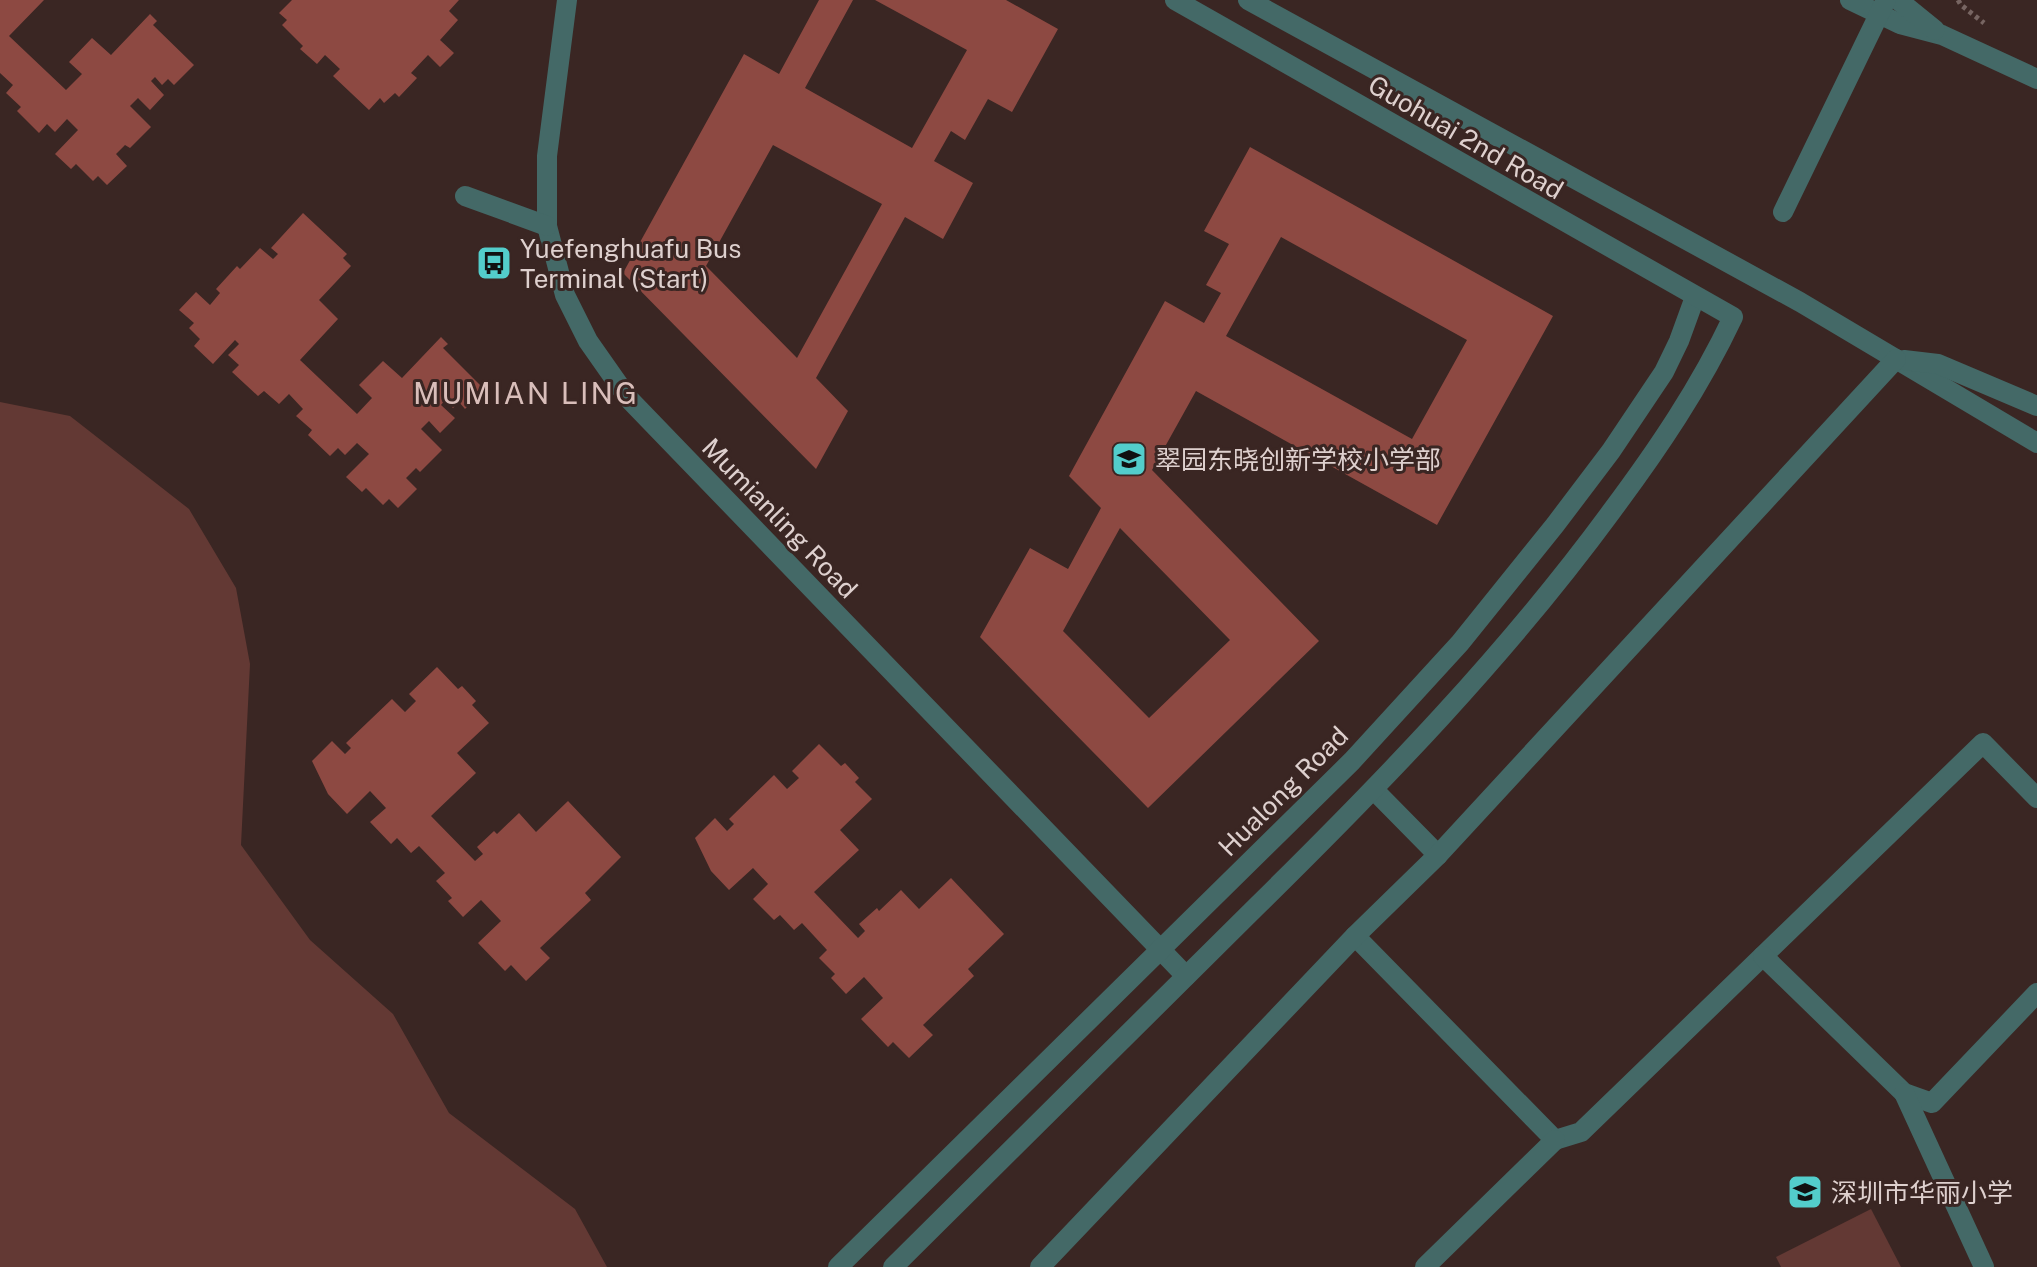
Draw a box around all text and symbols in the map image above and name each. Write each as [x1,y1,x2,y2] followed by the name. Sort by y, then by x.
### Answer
[1363,69,1569,205] street label: Guohuai 2nd Road
[520,233,741,294] place label: Yuefenghuafu Bus Terminal (Start)
[475,244,513,282] bus stop icon: Yuefenghuafu Bus Terminal (Start)
[413,375,639,411] district label: MUMIAN LING
[696,432,864,604] street label: Mumianling Road
[1110,440,1148,478] school or university icon: 翠园东晓创新学校小学部
[1155,444,1441,475] place label: 翠园东晓创新学校小学部
[1212,720,1354,862] street label: Hualong Road
[1786,1173,1824,1211] school or university icon: 深圳市华丽小学
[1831,1177,2013,1208] place label: 深圳市华丽小学

